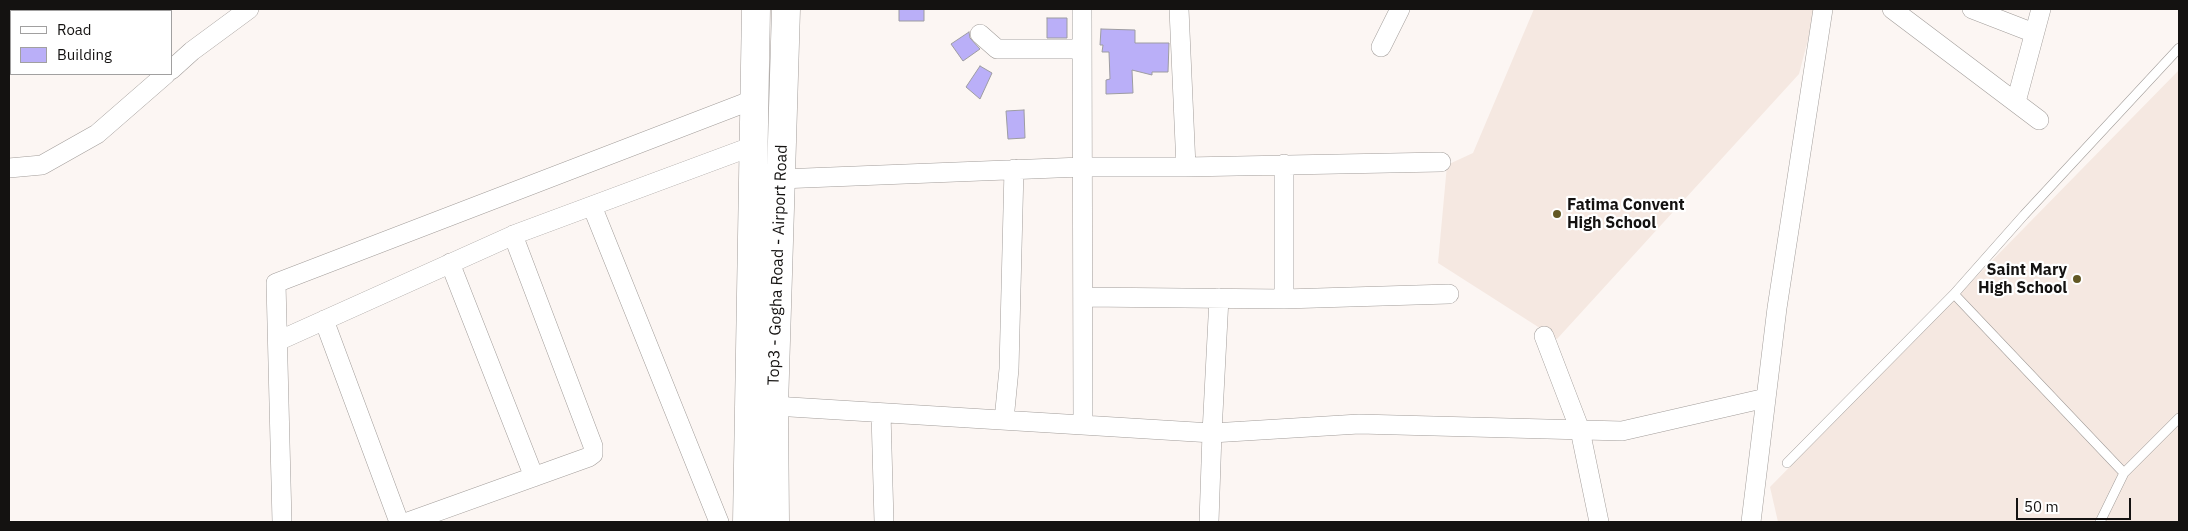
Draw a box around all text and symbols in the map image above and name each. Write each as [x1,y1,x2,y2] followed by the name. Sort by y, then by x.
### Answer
[10,10,172,75] legend
[57,20,92,39] text: Road
[57,45,112,64] text: Building
[764,144,792,386] street label: Top3 - Gogha Road - Airport Road
[1567,195,1685,233] place label: Fatima Convent High School
[1551,208,1563,220] marker: Fatima Convent High School
[1978,260,2067,298] place label: Saint Mary High School
[2071,273,2083,285] marker: Saint Mary High School
[2018,488,2133,520] scale bar
[2024,497,2059,516] text: 50 m

